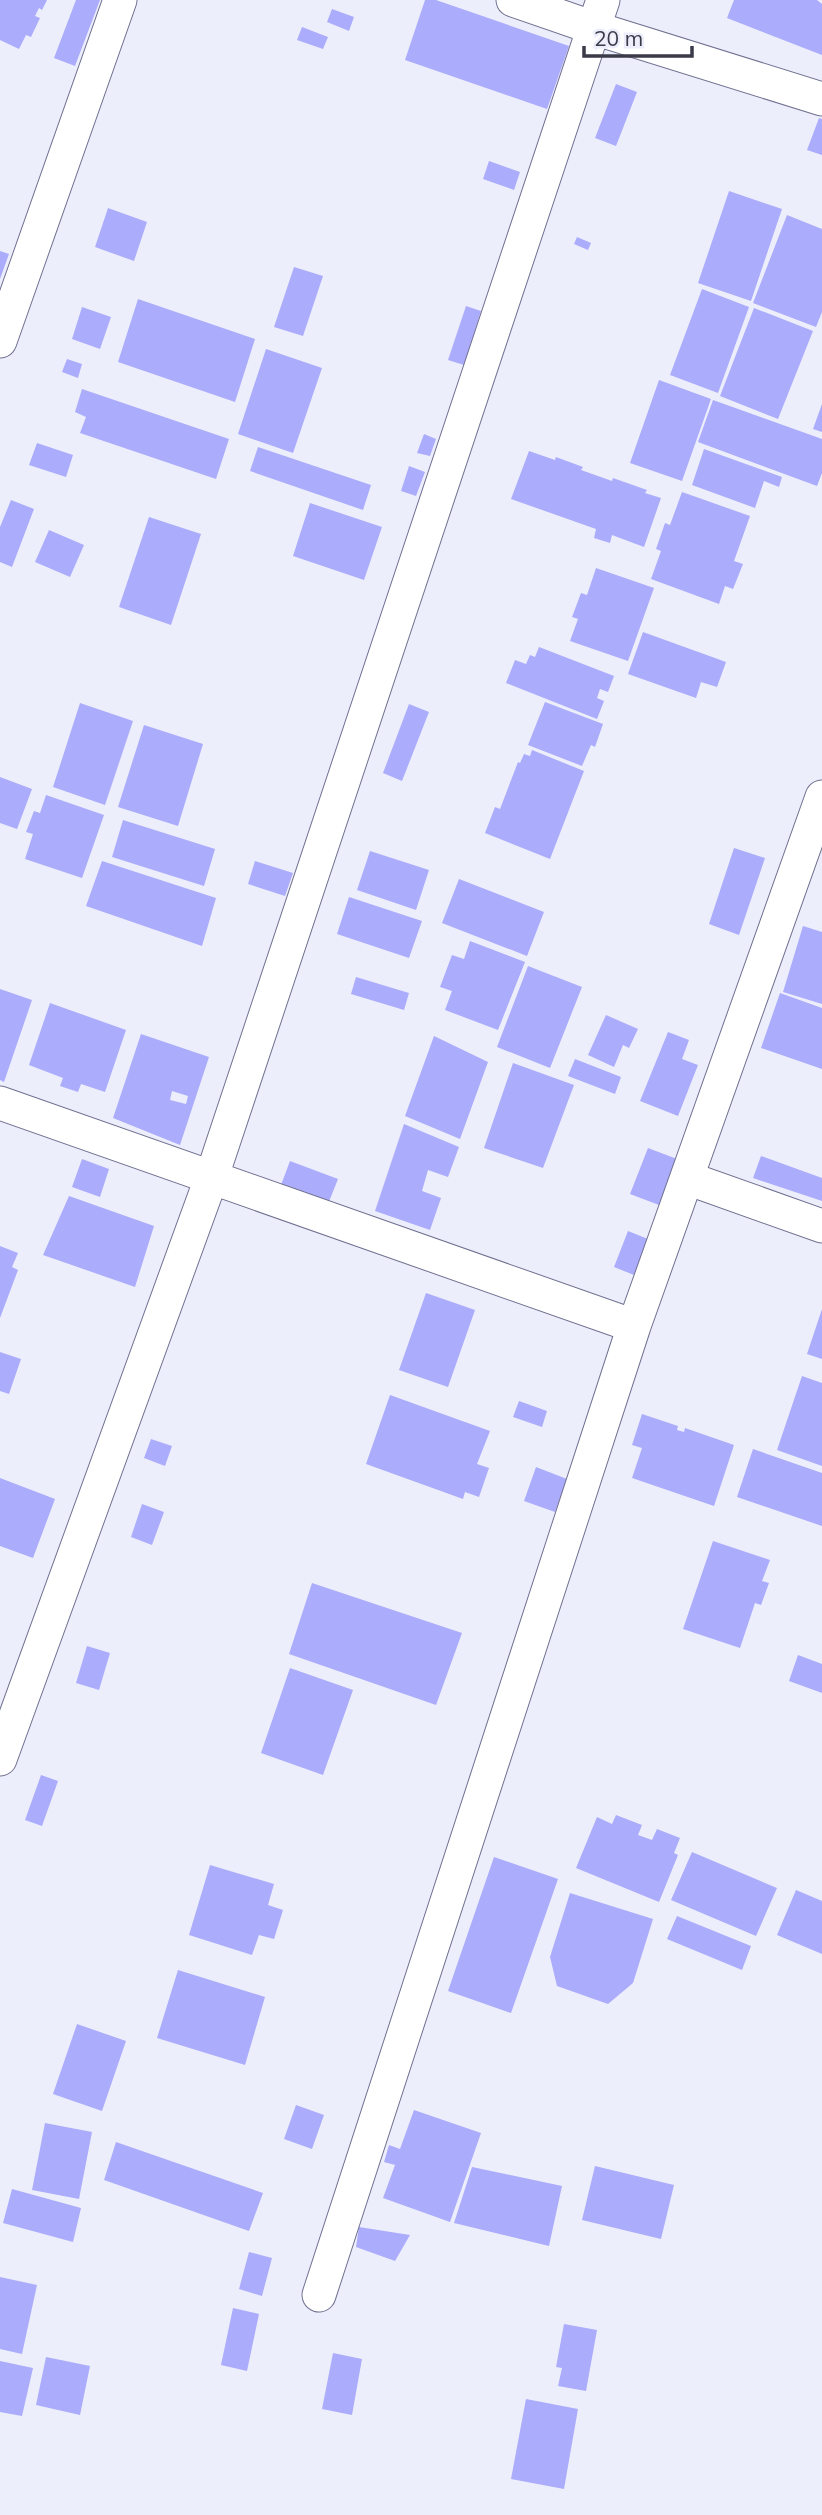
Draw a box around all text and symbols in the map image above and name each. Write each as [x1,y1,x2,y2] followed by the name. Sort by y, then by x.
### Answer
[584,14,692,58] scale bar
[594,25,643,51] text: 20 m

